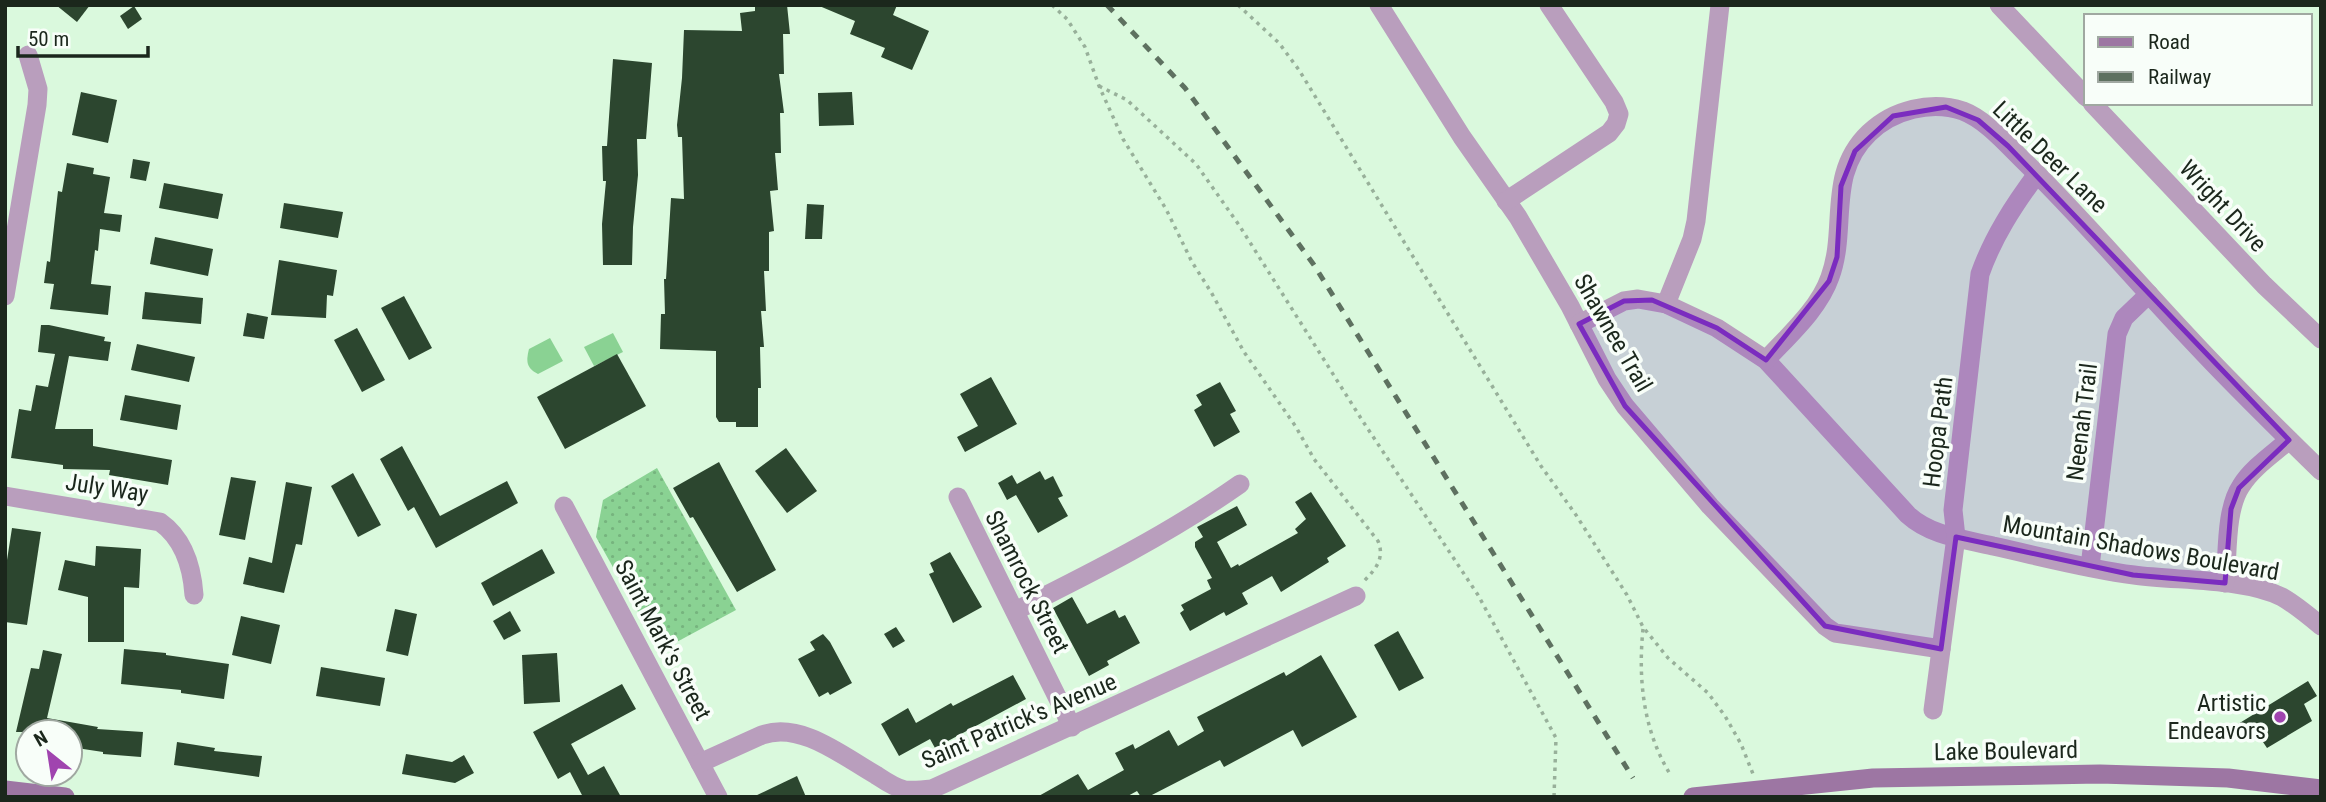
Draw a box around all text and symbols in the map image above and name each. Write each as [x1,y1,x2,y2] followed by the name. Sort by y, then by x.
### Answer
[18,14,147,58] scale bar
[2084,14,2312,105] legend
[28,27,69,51] text: 50 m
[2148,30,2190,54] text: Road
[2148,65,2211,89] text: Railway
[1987,95,2113,219] street label: Little Deer Lane
[2174,154,2272,258] street label: Wright Drive
[1568,269,1658,397] street label: Shawnee Trail
[2061,362,2103,482] street label: Neenah Trail
[1917,375,1959,489] street label: Hoopa Path
[64,468,150,508] street label: July Way
[979,506,1075,658] street label: Shamrock Street
[2001,510,2281,586] street label: Mountain Shadows Boulevard
[609,555,717,725] street label: Saint Mark's Street
[917,667,1121,775] street label: Saint Patrick's Avenue
[2168,689,2266,745] place label: Artistic Endeavors
[2272,709,2288,725] marker: Artistic Endeavors
[14,718,84,788] north arrow
[30,726,52,752] text: N
[1934,736,2078,766] street label: Lake Boulevard

